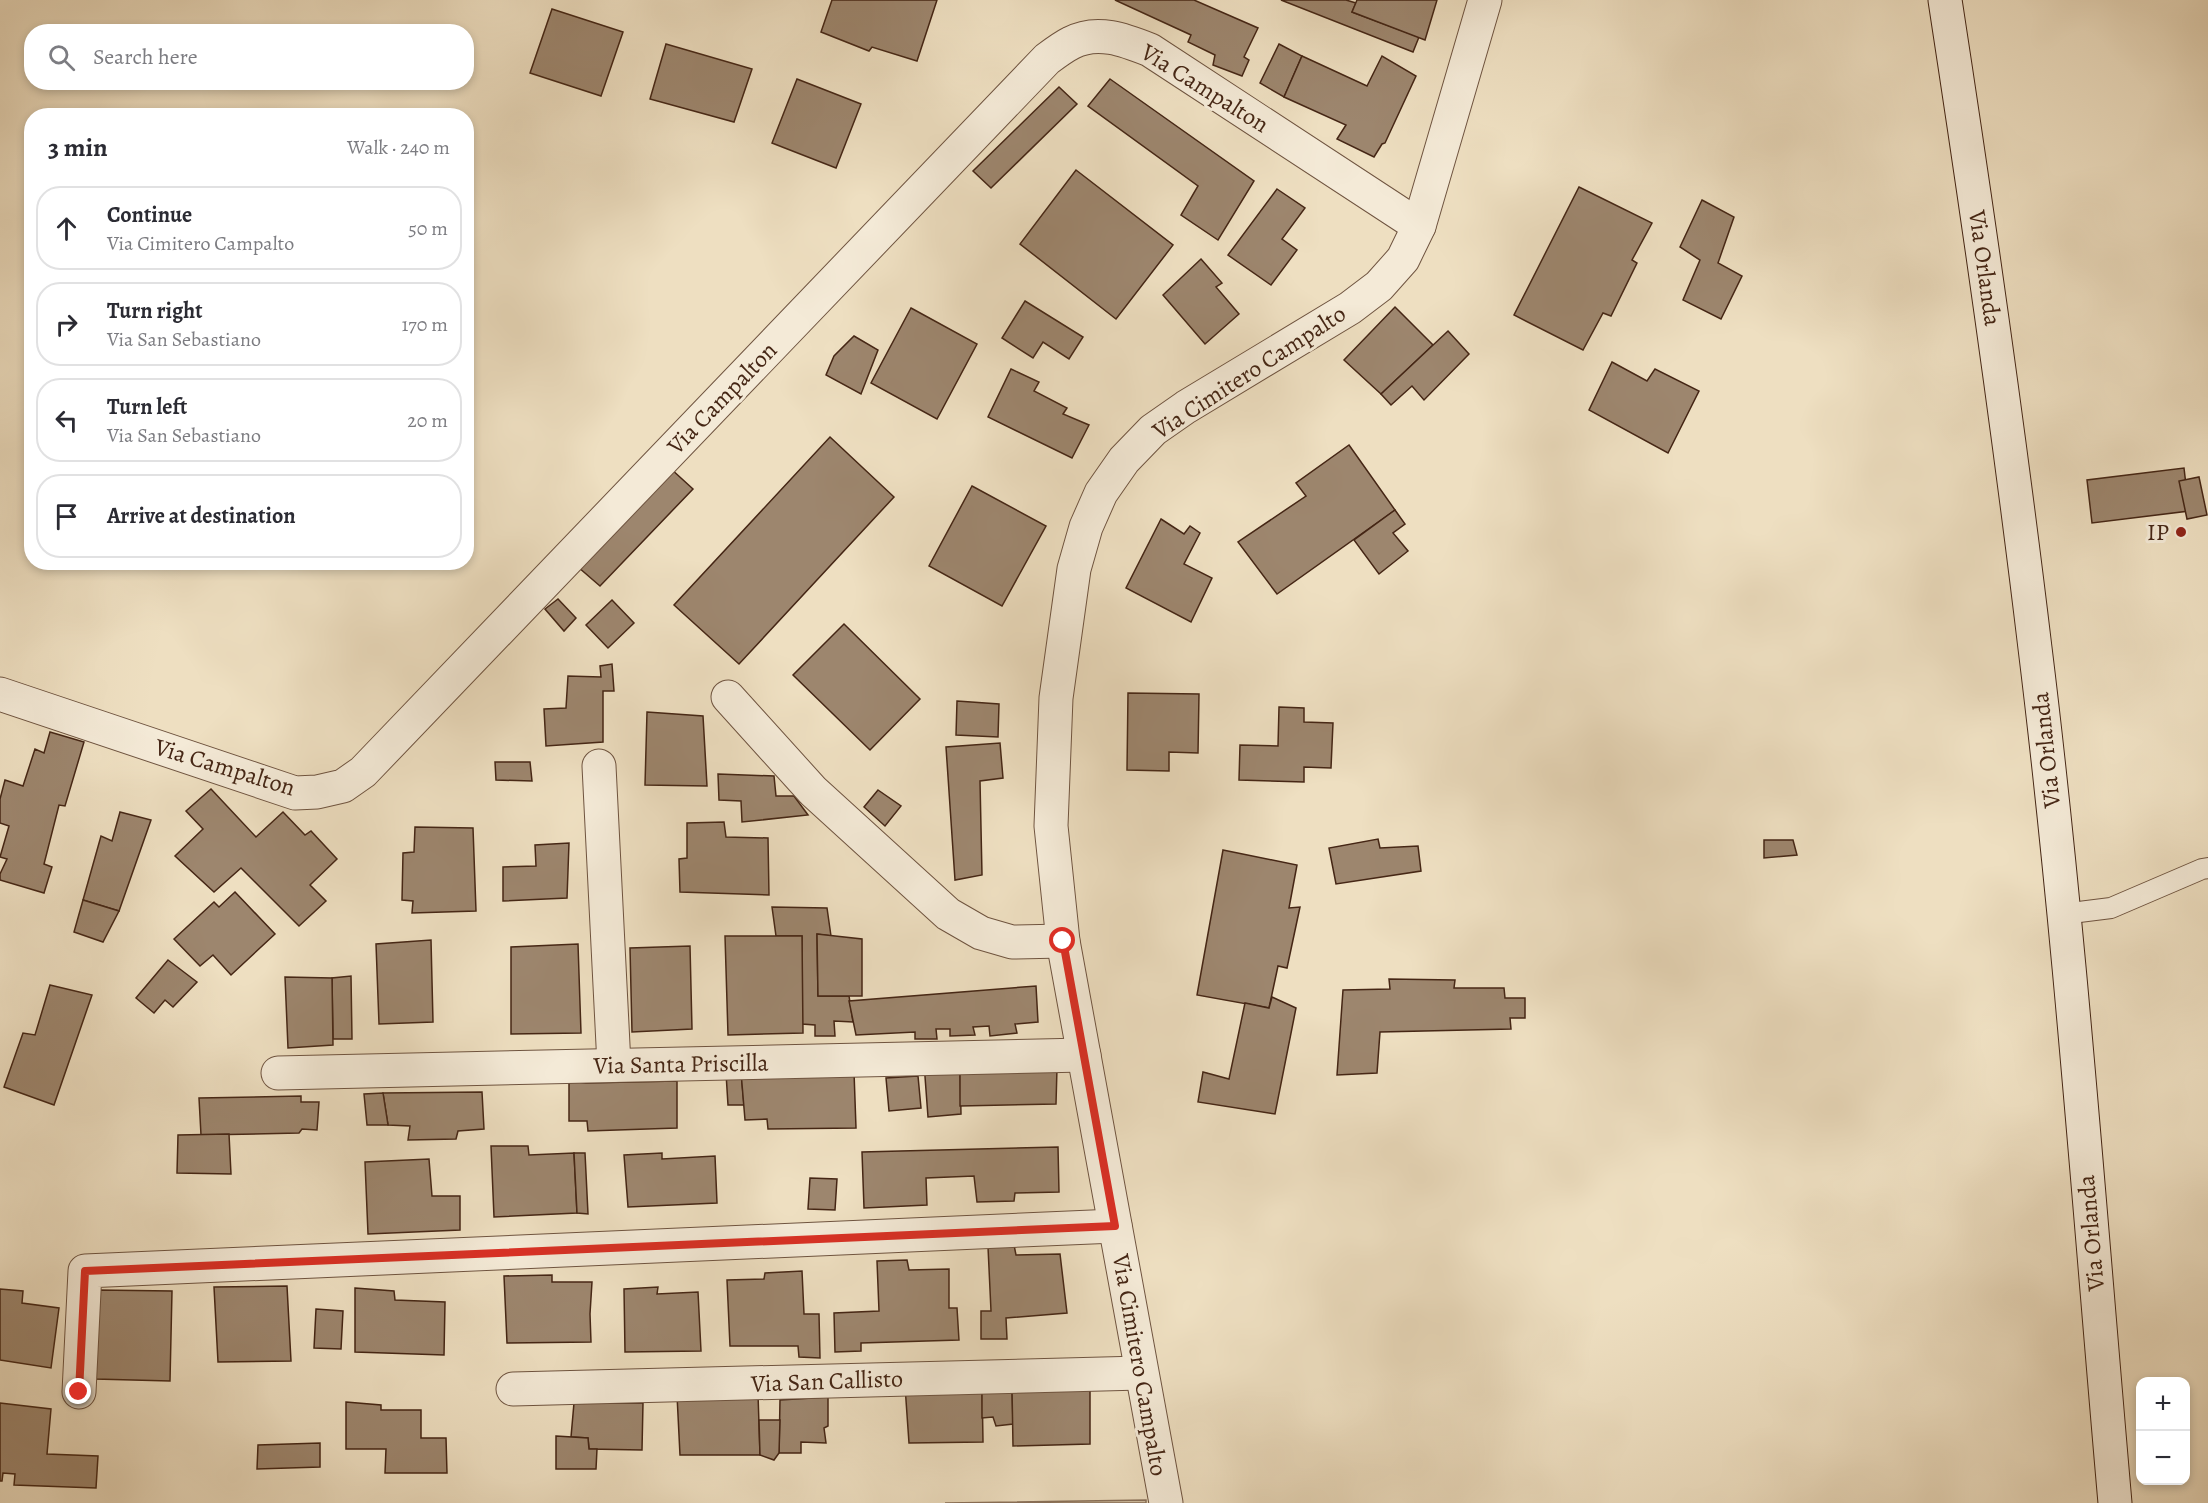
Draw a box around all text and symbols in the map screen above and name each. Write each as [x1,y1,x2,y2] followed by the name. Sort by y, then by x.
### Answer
[24,24,474,90] search box
[1134,35,1275,140] street label: Via Campalton
[45,41,78,74] icon: search
[93,42,198,72] text: Search here
[48,130,108,165] text: 3 min
[347,134,450,161] text: Walk · 240 m
[107,200,192,230] text: Continue
[1961,207,2009,329] street label: Via Orlanda
[50,212,83,245] icon: ahead
[408,215,448,242] text: 50 m
[107,230,294,257] text: Via Cimitero Campalto
[107,296,203,326] text: Turn right
[1145,297,1352,447] street label: Via Cimitero Campalto
[50,308,83,341] icon: right
[402,311,448,338] text: 170 m
[107,326,261,353] text: Via San Sebastiano
[659,335,784,462] street label: Via Campalton
[107,392,187,422] text: Turn left
[50,404,83,437] icon: left
[407,407,448,434] text: 20 m
[107,422,261,449] text: Via San Sebastiano
[50,500,83,533] icon: arrive
[107,501,296,531] text: Arrive at destination
[2147,516,2169,548] place label: IP
[2174,525,2188,539] marker: IP
[2024,690,2068,811] street label: Via Orlanda
[150,730,299,804] street label: Via Campalton
[1049,927,1075,953] route start
[592,1046,770,1082] street label: Via Santa Priscilla
[2070,1173,2112,1293] street label: Via Orlanda
[1105,1251,1175,1478] street label: Via Cimitero Campalto
[750,1362,904,1400] street label: Via San Callisto
[2136,1377,2190,1485] map controls
[2136,1377,2190,1431] button: +
[65,1378,91,1404] route end
[2136,1431,2190,1485] button: −

